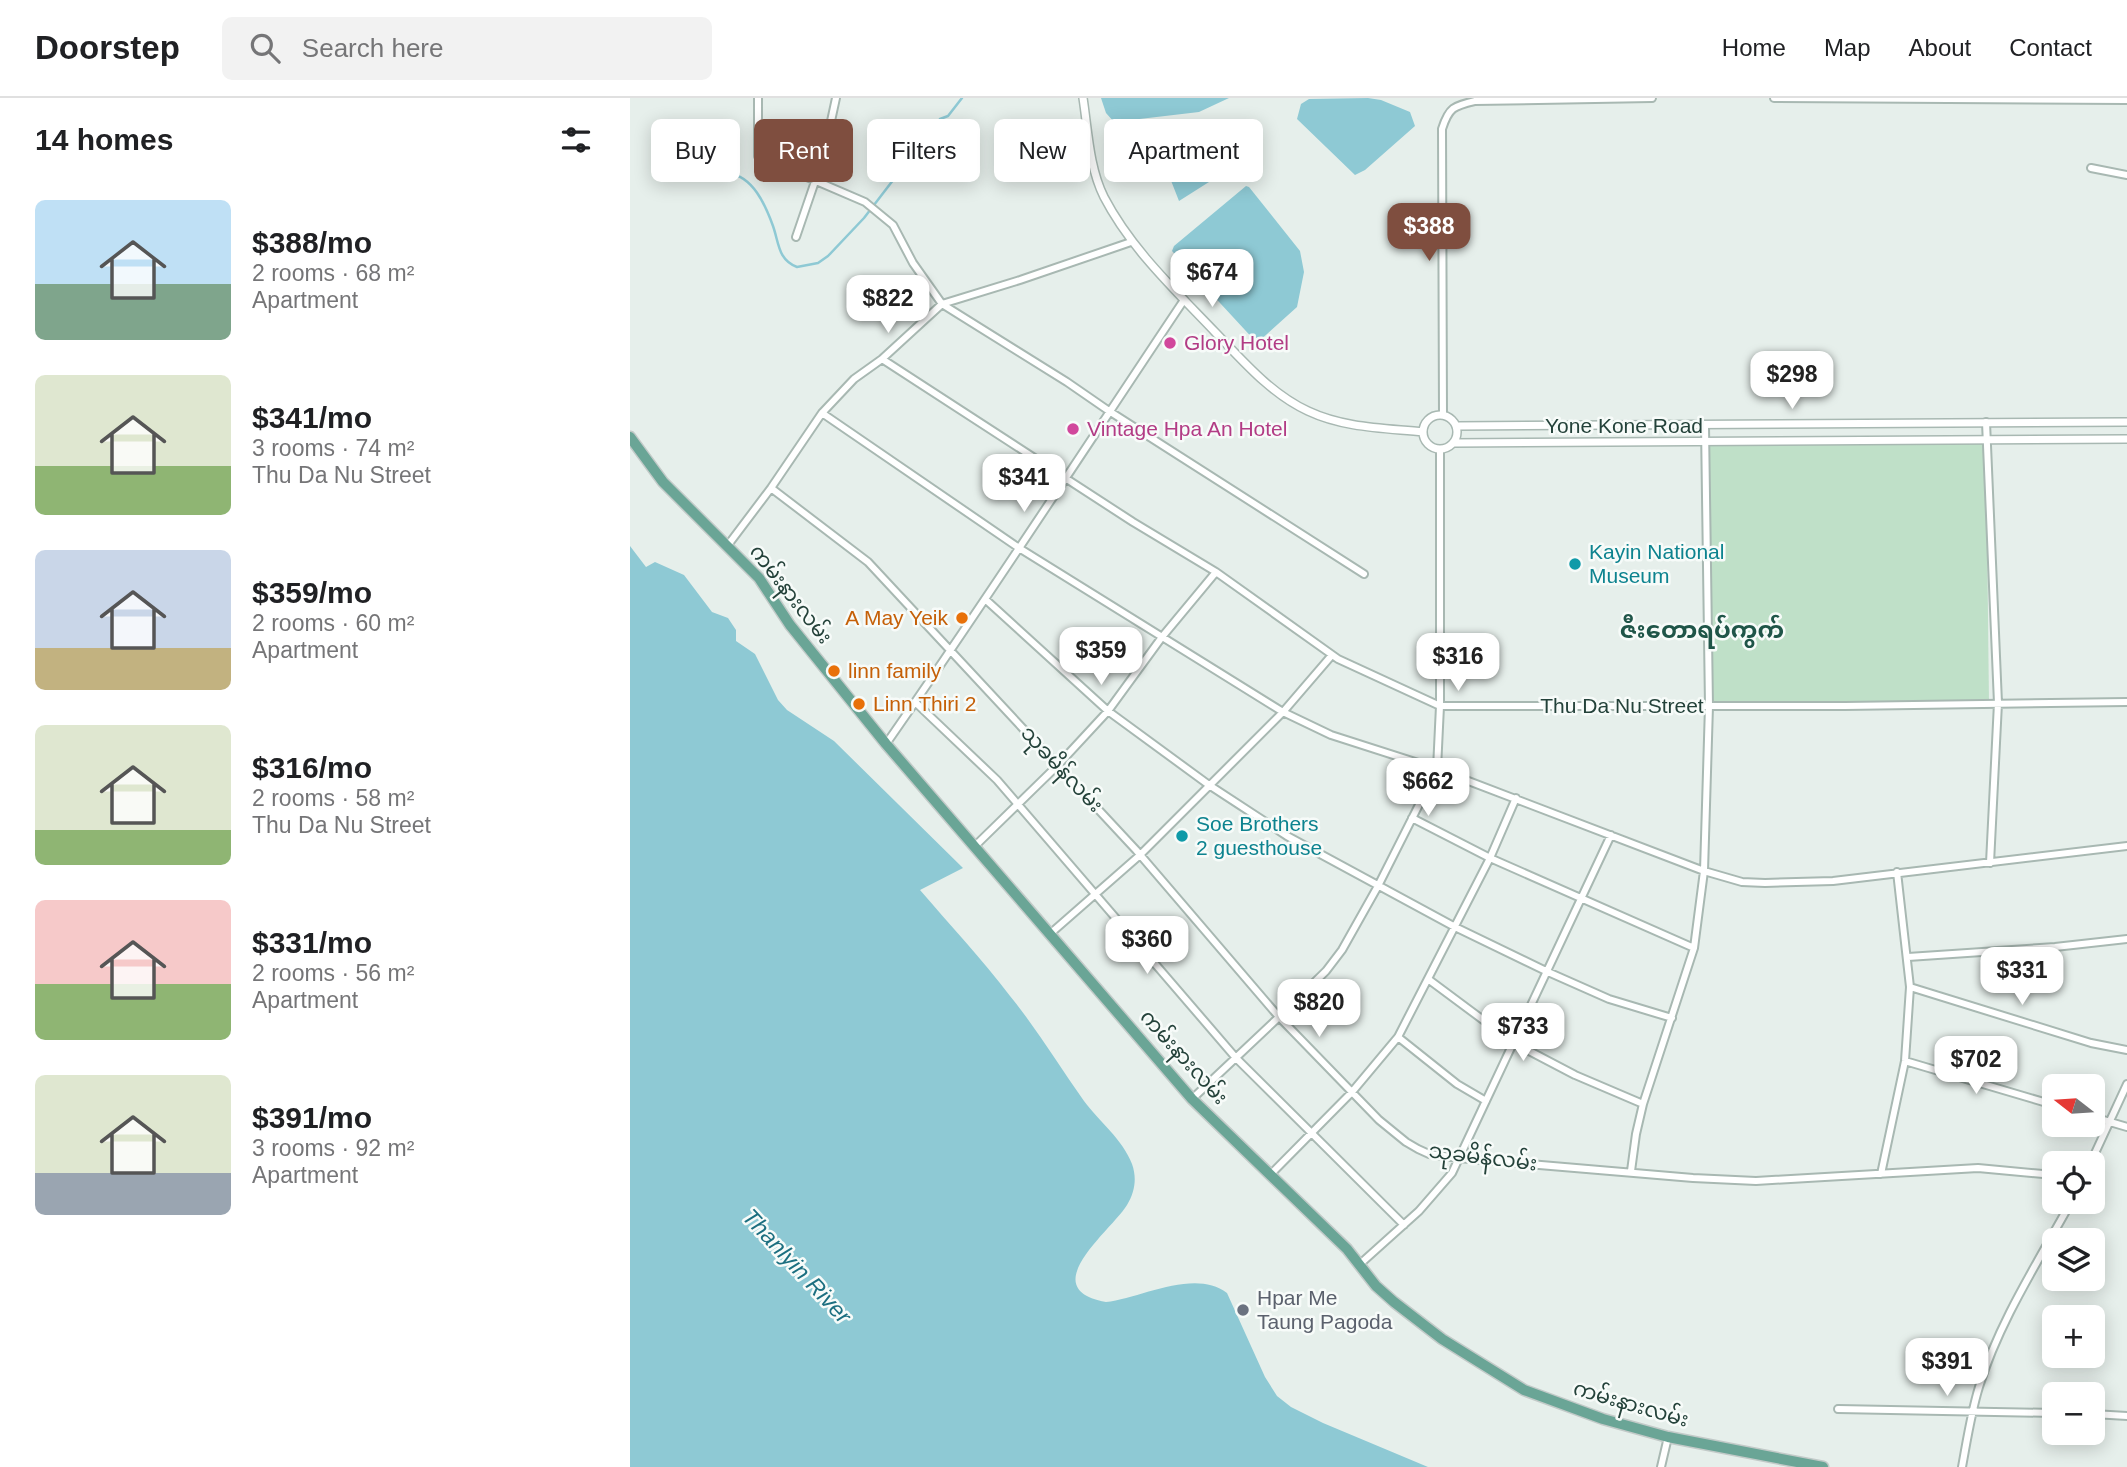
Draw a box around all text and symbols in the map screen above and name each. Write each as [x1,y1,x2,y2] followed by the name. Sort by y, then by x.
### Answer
[222,17,712,80] search box
[35,29,180,66] text: Doorstep
[246,29,284,67] icon: search
[302,33,444,63] text: Search here
[1722,34,1786,61] text: Home
[1824,34,1871,61] text: Map
[1909,34,1971,61] text: About
[2009,34,2092,61] text: Contact
[651,119,740,182] chip: Buy
[754,119,853,182] chip: Rent
[867,119,980,182] chip: Filters
[994,119,1090,182] chip: New
[1104,119,1263,182] chip: Apartment
[557,121,595,159] icon: filters
[35,123,173,156] text: 14 homes
[1388,204,1470,263] pin: $388
[1403,213,1455,239] text: $388
[252,226,372,259] text: $388/mo
[91,228,175,312] icon: home
[1171,250,1253,309] pin: $674
[1186,259,1238,285] text: $674
[252,260,414,286] text: 2 rooms · 68 m²
[847,275,929,335] pin: $822
[862,285,914,311] text: $822
[252,287,358,313] text: Apartment
[1184,331,1289,354] place label: Glory Hotel
[1162,335,1178,351] marker: Glory Hotel
[1751,352,1833,411] pin: $298
[1766,361,1818,387] text: $298
[252,401,372,434] text: $341/mo
[91,403,175,487] icon: home
[1545,414,1703,437] street label: Yone Kone Road
[1087,417,1287,440] place label: Vintage Hpa An Hotel
[1065,421,1081,437] marker: Vintage Hpa An Hotel
[252,435,414,461] text: 3 rooms · 74 m²
[983,454,1065,514] pin: $341
[252,462,431,488] text: Thu Da Nu Street
[998,464,1050,490] text: $341
[741,537,840,651] street label: ကမ်းနားလမ်း
[1589,540,1724,587] place label: Kayin National Museum
[1567,556,1583,572] marker: Kayin National Museum
[252,576,372,609] text: $359/mo
[91,578,175,662] icon: home
[845,606,948,629] place label: A May Yeik
[252,610,414,636] text: 2 rooms · 60 m²
[954,610,970,626] marker: A May Yeik
[1620,614,1784,649] district label: ဇီးတောရပ်ကွက်
[1060,628,1142,687] pin: $359
[1417,634,1499,693] pin: $316
[252,637,358,663] text: Apartment
[1075,637,1127,663] text: $359
[1432,643,1484,669] text: $316
[848,659,942,682] place label: linn family
[826,663,842,679] marker: linn family
[873,692,977,715] place label: Linn Thiri 2
[1540,694,1704,717] street label: Thu Da Nu Street
[851,696,867,712] marker: Linn Thiri 2
[1012,718,1111,821] street label: သုခမိန်လမ်း
[252,751,372,784] text: $316/mo
[91,753,175,837] icon: home
[1387,758,1469,818] pin: $662
[1402,768,1454,794] text: $662
[252,785,414,811] text: 2 rooms · 58 m²
[252,812,431,838] text: Thu Da Nu Street
[1196,812,1322,859] place label: Soe Brothers 2 guesthouse
[1174,828,1190,844] marker: Soe Brothers 2 guesthouse
[1106,916,1188,976] pin: $360
[252,926,372,959] text: $331/mo
[1121,926,1173,952] text: $360
[91,928,175,1012] icon: home
[1981,948,2063,1007] pin: $331
[1996,957,2048,983] text: $331
[252,960,414,986] text: 2 rooms · 56 m²
[1278,979,1360,1039] pin: $820
[252,987,358,1013] text: Apartment
[1293,989,1345,1015] text: $820
[1132,1002,1236,1113] street label: ကမ်းနားလမ်း
[1482,1004,1564,1063] pin: $733
[1497,1013,1549,1039] text: $733
[1935,1037,2017,1096] pin: $702
[1950,1046,2002,1072] text: $702
[2042,1074,2105,1138] north arrow
[2042,1074,2105,1445] map controls
[252,1101,372,1134] text: $391/mo
[91,1103,175,1187] icon: home
[1427,1134,1539,1181] street label: သုခမိန်လမ်း
[252,1135,414,1161] text: 3 rooms · 92 m²
[2042,1151,2105,1214] button: locate
[252,1162,358,1188] text: Apartment
[737,1203,858,1330] water label: Thanlyin River
[2042,1228,2105,1291] button: layers
[1257,1286,1393,1333] place label: Hpar Me Taung Pagoda
[1235,1302,1251,1318] marker: Hpar Me Taung Pagoda
[2042,1305,2105,1368] button: +
[1906,1338,1988,1398] pin: $391
[1921,1348,1973,1374] text: $391
[1569,1372,1693,1437] street label: ကမ်းနားလမ်း
[2042,1382,2105,1445] button: −

